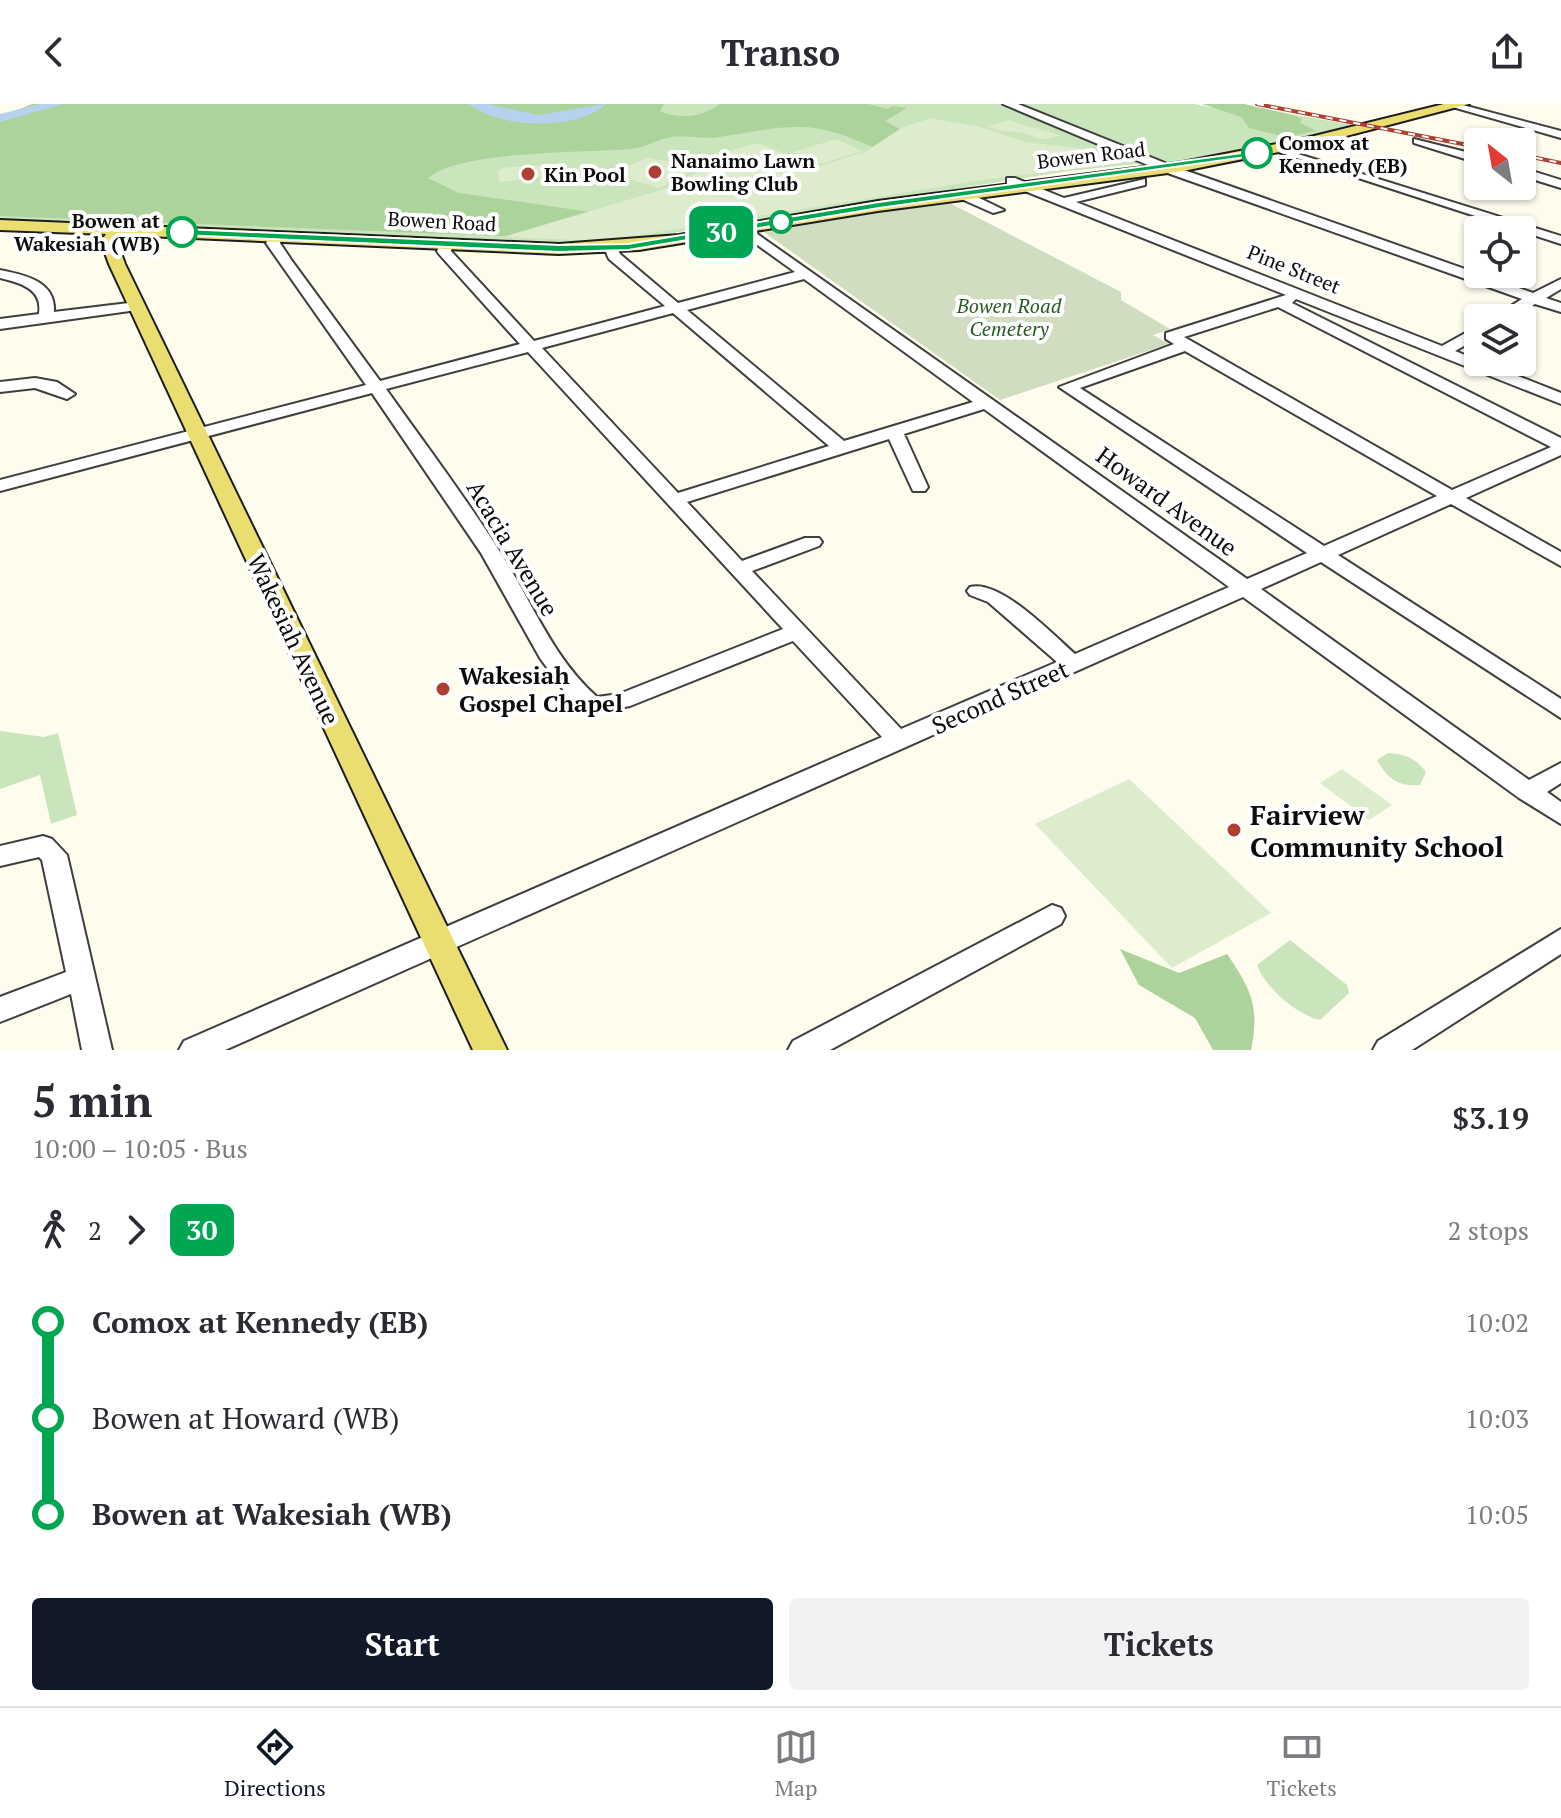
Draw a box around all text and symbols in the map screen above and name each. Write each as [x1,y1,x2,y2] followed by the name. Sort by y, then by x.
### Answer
[721,29,840,76] text: Transo
[32,30,76,74] icon: back
[1485,30,1529,74] icon: share
[1464,128,1536,200] north arrow
[1464,128,1536,376] map controls
[1279,129,1408,179] place label: Comox at Kennedy (EB)
[1035,135,1147,175] street label: Bowen Road
[1242,138,1272,168] marker: Comox at Kennedy (EB)
[671,147,815,197] place label: Nanaimo Lawn Bowling Club
[544,161,626,188] place label: Kin Pool
[646,163,664,181] marker: Nanaimo Lawn Bowling Club
[519,165,537,183] marker: Kin Pool
[387,205,497,237] street label: Bowen Road
[685,206,757,258] line badge: 30
[14,207,160,257] place label: Bowen at Wakesiah (WB)
[770,211,792,233] unlabelled marker
[705,213,737,250] text: 30
[1464,216,1536,288] button: locate
[167,217,197,247] marker: Bowen at Wakesiah (WB)
[1243,238,1345,300] street label: Pine Street
[956,292,1062,342] park label: Bowen Road Cemetery
[1464,304,1536,376] button: layers
[1090,439,1244,563] street label: Howard Avenue
[460,474,566,622] street label: Acacia Avenue
[240,548,348,730] street label: Wakesiah Avenue
[927,653,1073,741] street label: Second Street
[459,659,623,719] place label: Wakesiah Gospel Chapel
[434,680,452,698] marker: Wakesiah Gospel Chapel
[1250,796,1504,865] place label: Fairview Community School
[1225,821,1243,839] marker: Fairview Community School
[32,1071,152,1130] text: 5 min
[1452,1098,1529,1138] text: $3.19
[32,1131,248,1165] text: 10:00 – 10:05 · Bus
[32,1208,76,1252] icon: walk
[114,1208,158,1252] icon: forward
[186,1211,218,1248] text: 30
[88,1213,102,1247] text: 2
[1448,1213,1529,1247] text: 2 stops
[92,1302,428,1342] text: Comox at Kennedy (EB)
[1465,1305,1529,1339] text: 10:02
[92,1398,400,1438] text: Bowen at Howard (WB)
[1465,1401,1529,1435] text: 10:03
[92,1494,452,1534] text: Bowen at Wakesiah (WB)
[1465,1497,1529,1531] text: 10:05
[32,1598,773,1690] button: Start
[789,1598,1529,1690] button: Tickets
[224,1725,326,1802] tab: Directions
[774,1725,818,1802] tab: Map
[1266,1725,1337,1802] tab: Tickets

